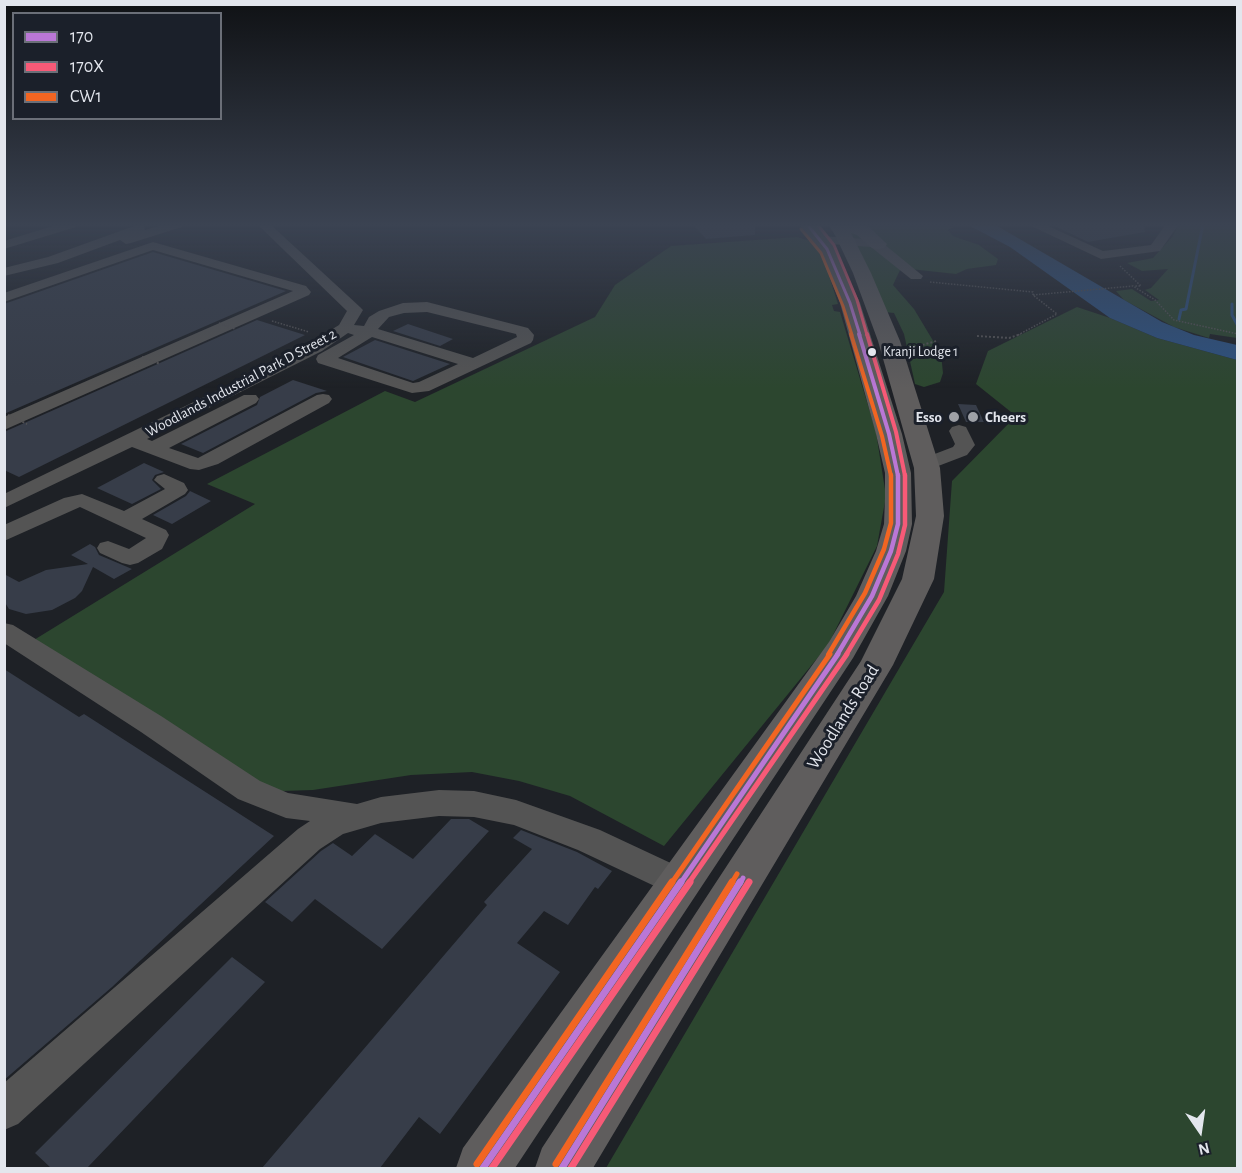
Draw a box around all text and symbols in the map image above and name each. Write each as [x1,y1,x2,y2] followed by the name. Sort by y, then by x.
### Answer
[12,12,222,120] legend
[70,28,93,46] text: 170
[70,58,104,76] text: 170X
[70,88,102,106] text: CW1
[143,325,339,441] street label: Woodlands Industrial Park D Street 2
[883,344,958,360] place label: Kranji Lodge 1
[866,346,878,358] marker: Kranji Lodge 1
[915,408,942,426] place label: Esso
[985,408,1026,426] place label: Cheers
[947,410,961,424] marker: Esso
[966,410,980,424] marker: Cheers
[802,661,884,773] street label: Woodlands Road
[1170,1101,1230,1161] north arrow
[1197,1139,1211,1158] text: N

